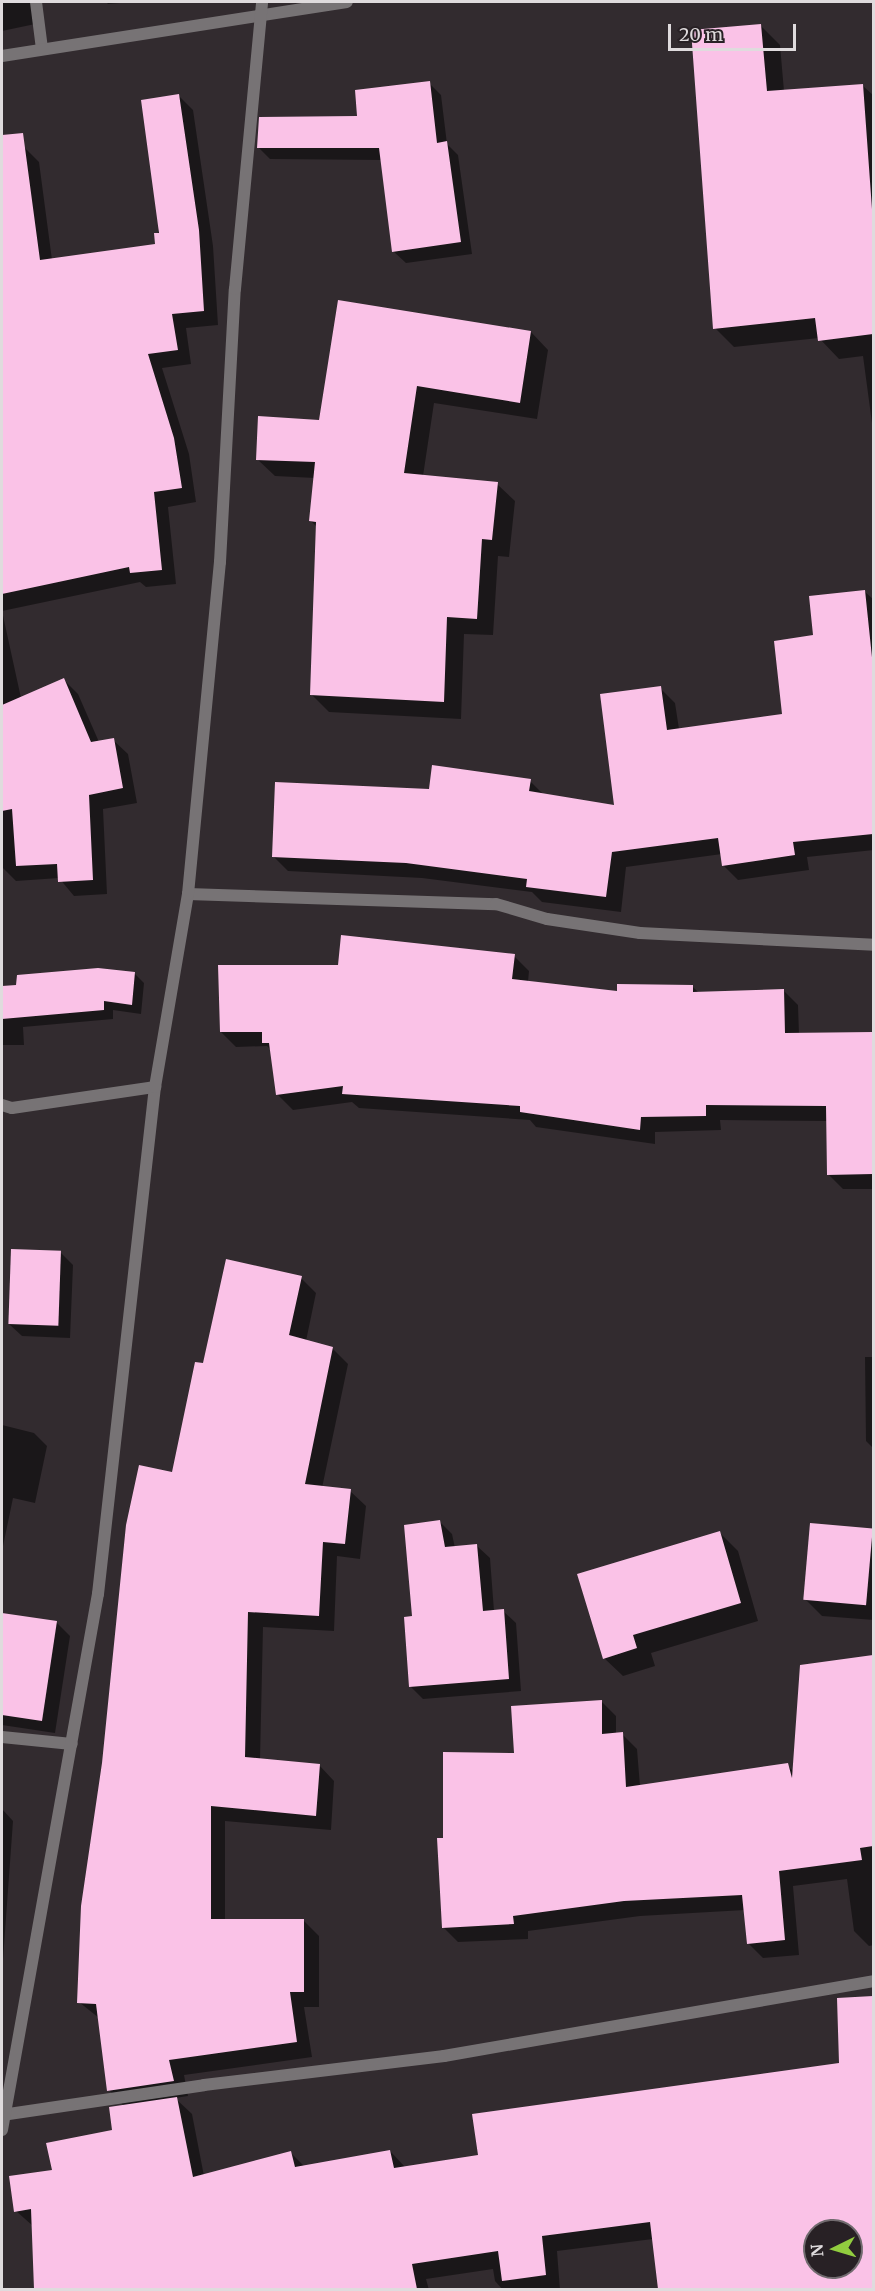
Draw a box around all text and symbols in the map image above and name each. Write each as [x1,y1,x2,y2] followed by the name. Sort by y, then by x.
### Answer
[671,12,798,50] scale bar
[679,23,723,46] text: 20 m
[803,2219,863,2279] north arrow
[807,2243,828,2258] text: N

